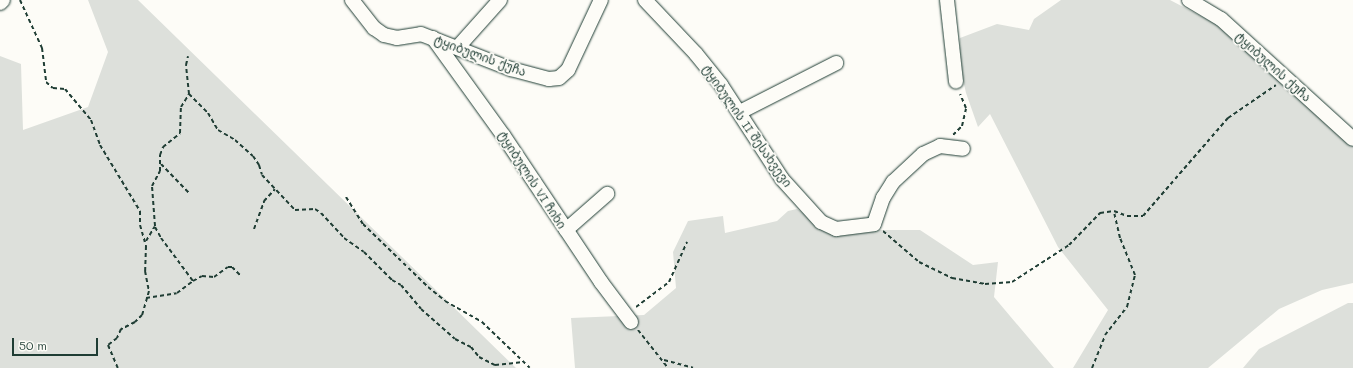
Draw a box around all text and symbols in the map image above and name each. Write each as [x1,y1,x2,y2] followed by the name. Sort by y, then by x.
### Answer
[1232,29,1314,105] street label: ტყიბულის ქუჩა
[432,33,528,79] street label: ტყიბულის ქუჩა
[699,62,795,190] street label: ტყიბულის II შესახვევი
[495,128,569,232] street label: ტყიბულის VI ჩიხი
[14,330,100,356] scale bar
[19,337,47,353] text: 50 m

